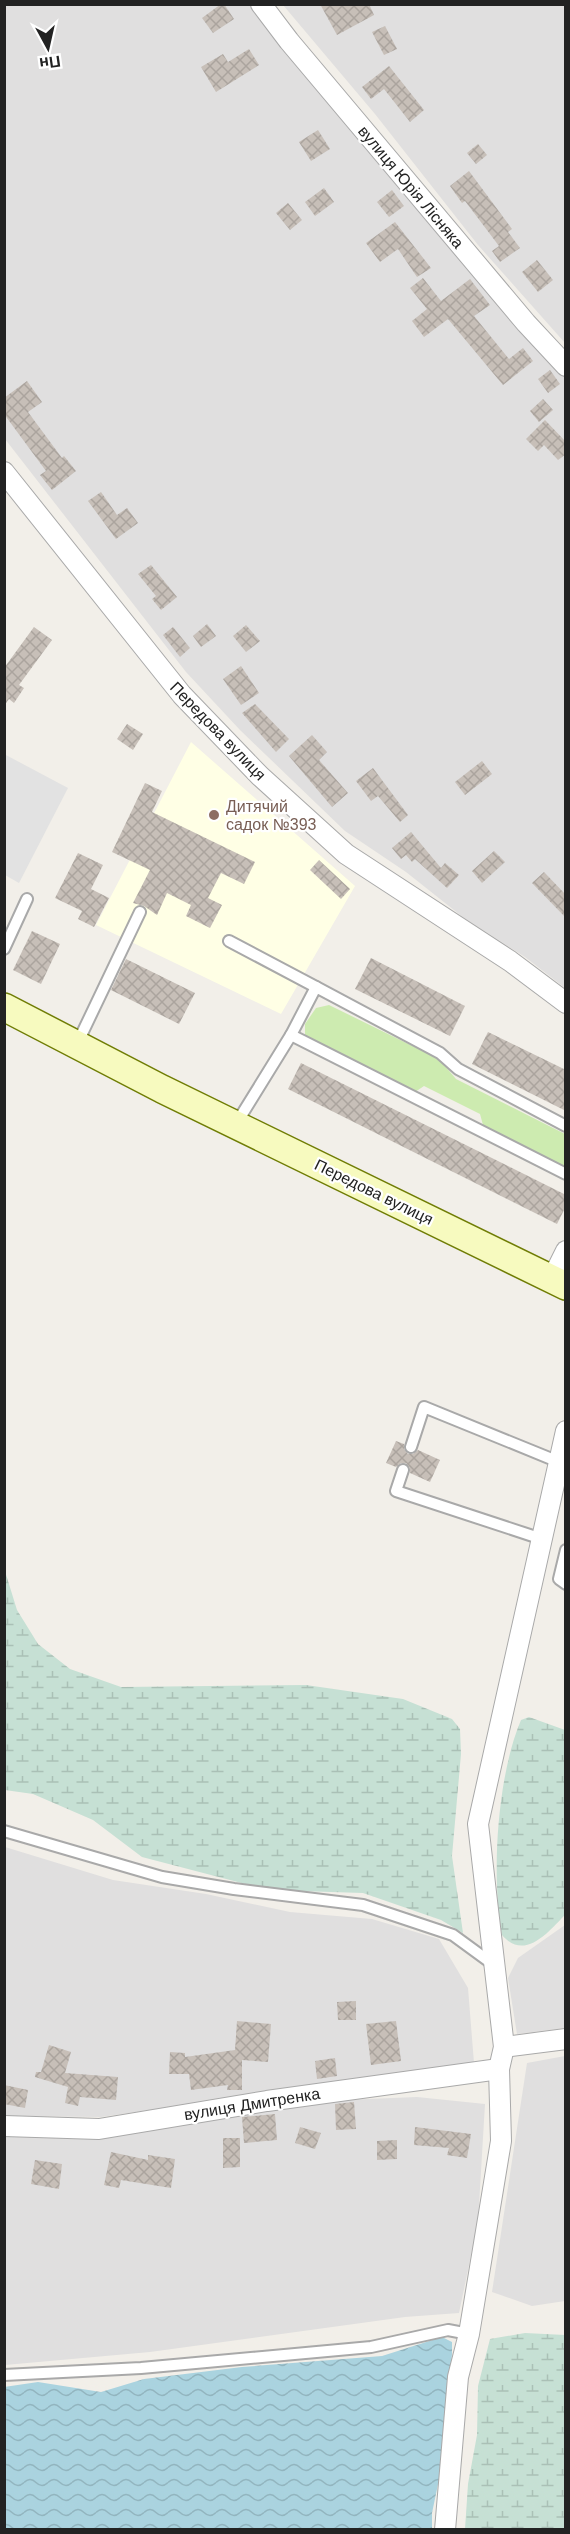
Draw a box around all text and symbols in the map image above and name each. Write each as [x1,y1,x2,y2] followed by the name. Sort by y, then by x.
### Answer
[18,18,78,78] north arrow
[38,52,62,72] text: Пн
[355,123,467,251] street label: вулиця Юрія Лісняка
[167,678,269,784] street label: Передова вулиця
[226,798,317,833] place label: Дитячий садок №393
[207,808,221,822] marker: Дитячий садок №393
[312,1156,436,1228] street label: Передова вулиця
[183,2085,321,2123] street label: вулиця Дмитренка

